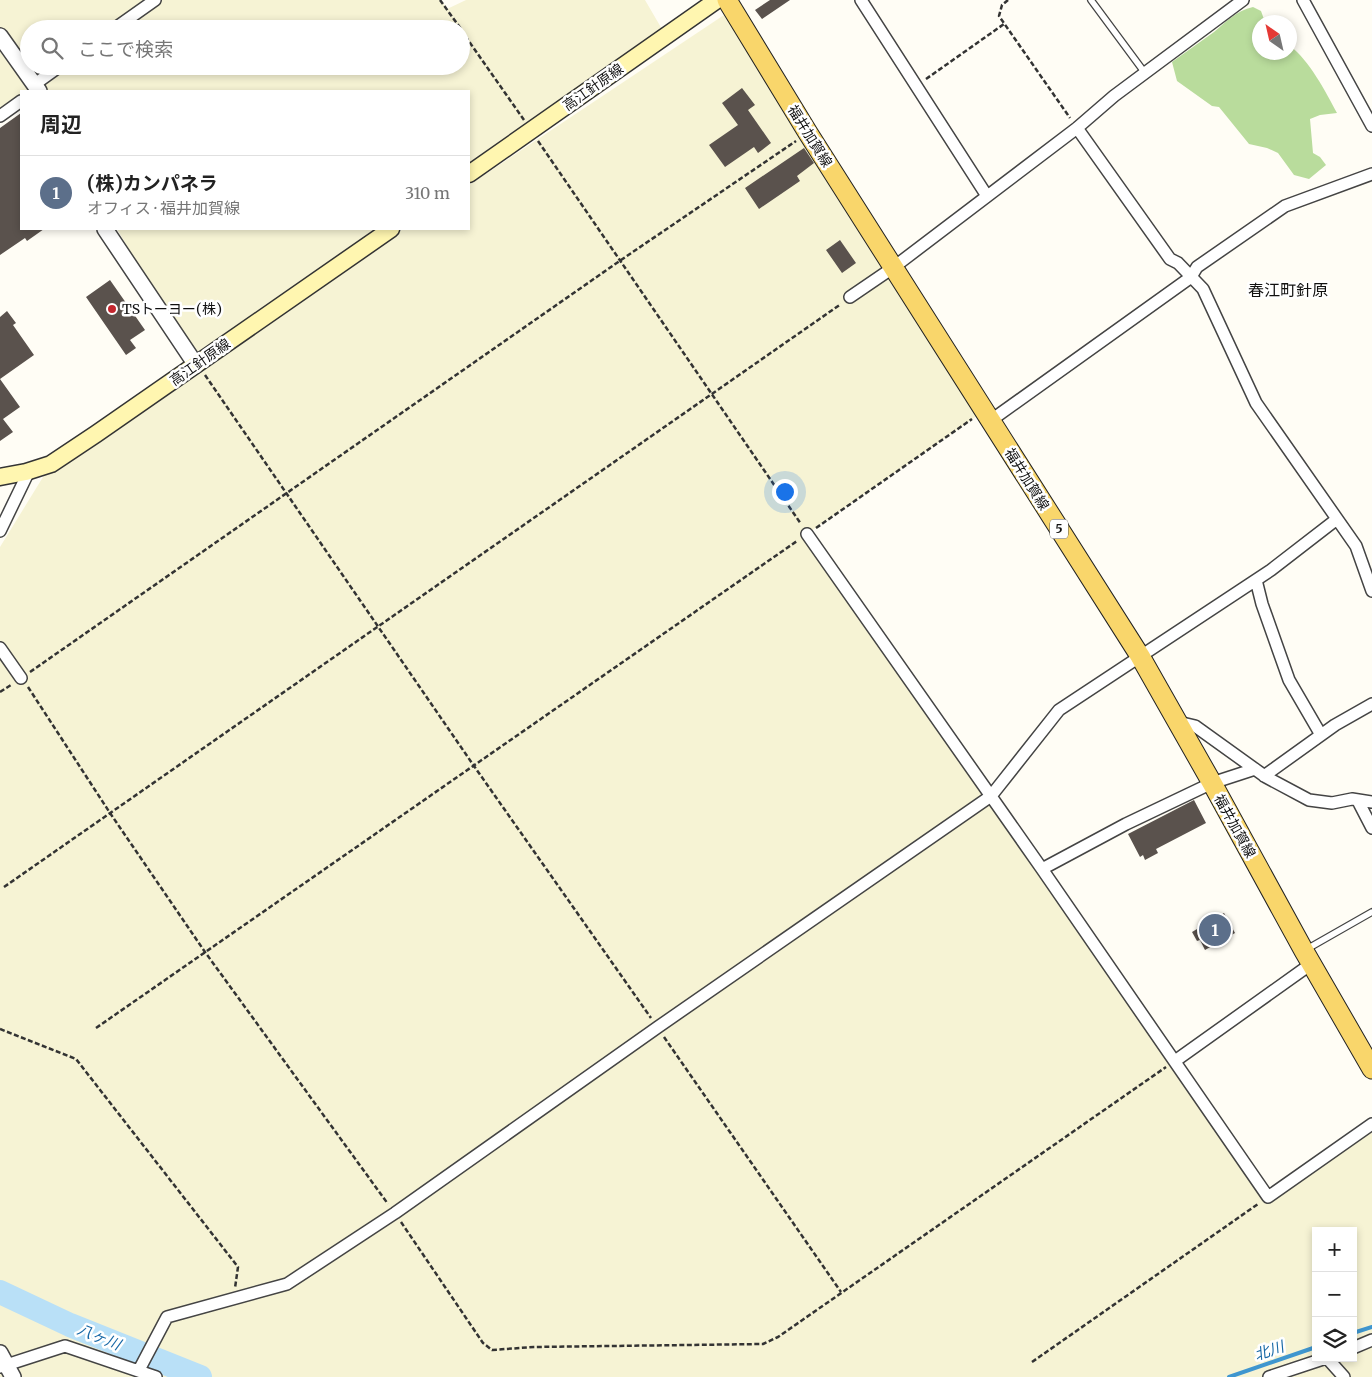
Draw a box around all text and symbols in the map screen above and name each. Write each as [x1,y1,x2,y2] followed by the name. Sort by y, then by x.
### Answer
[1252,15,1297,60] north arrow
[20,20,470,75] search box
[38,34,66,62] icon: search
[78,37,173,61] text: ここで検索
[559,60,627,114] street label: 高江針原線
[784,102,836,170] street label: 福井加賀線
[40,111,82,138] text: 周辺
[87,171,218,195] text: (株)カンパネラ
[52,183,60,203] text: 1
[405,183,450,203] text: 310 m
[87,198,240,218] text: オフィス · 福井加賀線
[1248,280,1328,300] district label: 春江町針原
[122,300,222,318] place label: TSトーヨー(株)
[106,303,118,315] marker: TSトーヨー(株)
[166,335,234,389] street label: 高江針原線
[1001,445,1053,513] street label: 福井加賀線
[772,479,798,505] your location
[1050,520,1068,538] road number: 5
[1210,791,1260,861] street label: 福井加賀線
[1199,911,1231,949] pin: 1
[1312,1227,1357,1362] map controls
[1312,1227,1357,1272] button: +
[1312,1272,1357,1317] button: −
[1312,1317,1357,1362] button: layers
[75,1319,125,1355] water label: 八ヶ川
[1252,1336,1288,1364] water label: 北川

